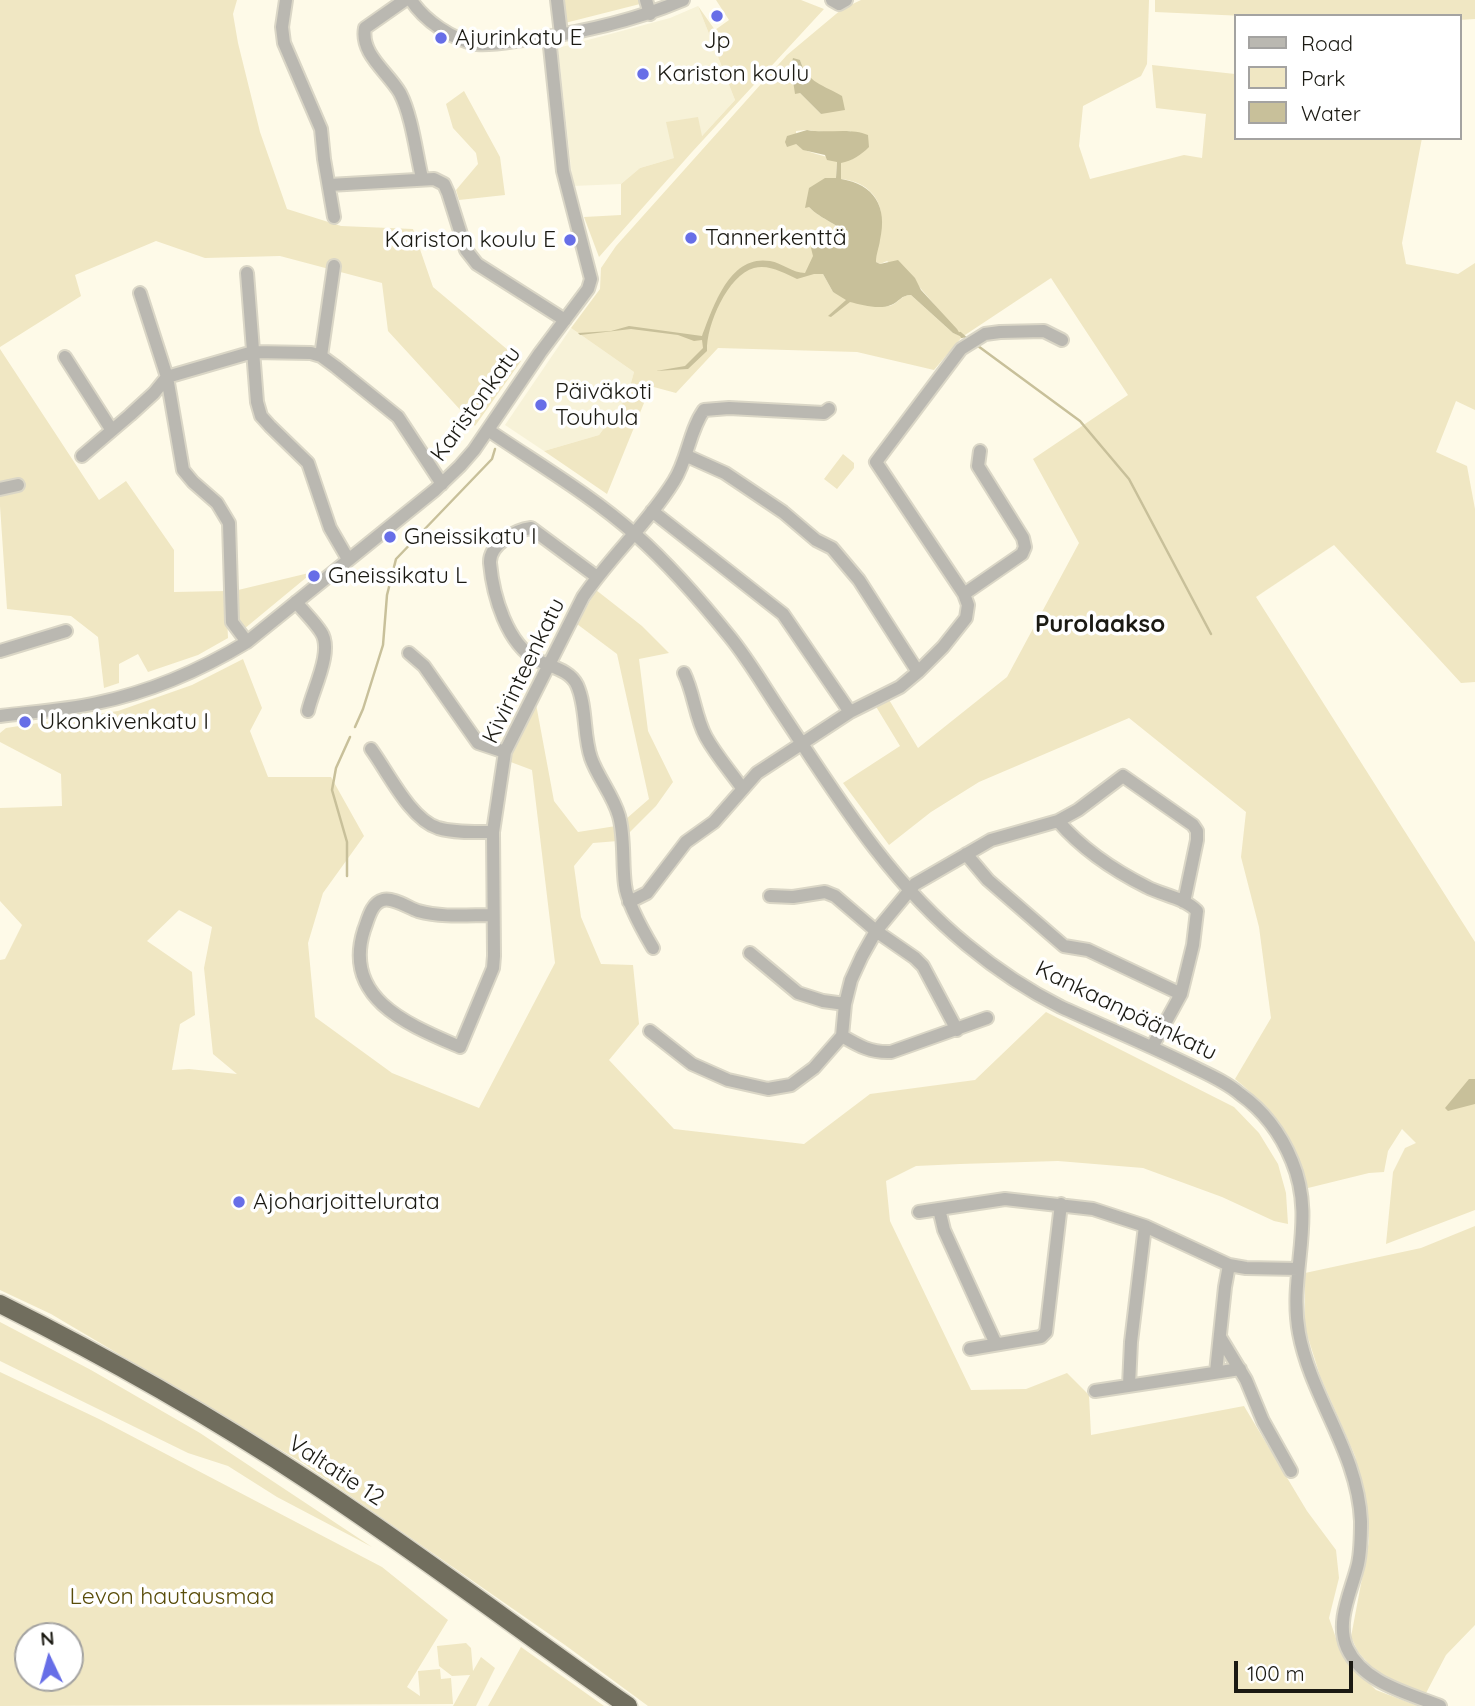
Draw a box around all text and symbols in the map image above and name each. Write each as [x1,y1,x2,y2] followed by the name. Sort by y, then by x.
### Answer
[709,8,725,24] marker: Jp
[1234,14,1461,140] legend
[455,24,583,52] place label: Ajurinkatu E
[703,27,731,55] place label: Jp
[433,30,449,46] marker: Ajurinkatu E
[1301,30,1353,56] text: Road
[657,60,809,88] place label: Kariston koulu
[1301,65,1345,91] text: Park
[635,66,651,82] marker: Kariston koulu
[1301,100,1361,126] text: Water
[705,224,847,252] place label: Tannerkenttä
[384,226,556,254] place label: Kariston koulu E
[683,230,699,246] marker: Tannerkenttä
[562,232,578,248] marker: Kariston koulu E
[425,341,527,467] street label: Karistonkatu
[555,378,652,432] place label: Päiväkoti Touhula
[533,397,549,413] marker: Päiväkoti Touhula
[404,523,537,551] place label: Gneissikatu I
[382,529,398,545] marker: Gneissikatu I
[328,562,467,590] place label: Gneissikatu L
[306,568,322,584] marker: Gneissikatu L
[477,594,571,748] street label: Kivirinteenkatu
[1035,611,1165,639] district label: Purolaakso
[39,708,209,736] place label: Ukonkivenkatu I
[17,714,33,730] marker: Ukonkivenkatu I
[1031,955,1221,1067] street label: Kankaanpäänkatu
[253,1188,440,1216] place label: Ajoharjoittelurata
[231,1194,247,1210] marker: Ajoharjoittelurata
[283,1430,389,1512] street label: Valtatie 12
[70,1583,274,1611] park label: Levon hautausmaa
[14,1622,84,1692] north arrow
[39,1626,55,1651] text: N
[1237,1646,1356,1690] scale bar
[1247,1660,1305,1686] text: 100 m

